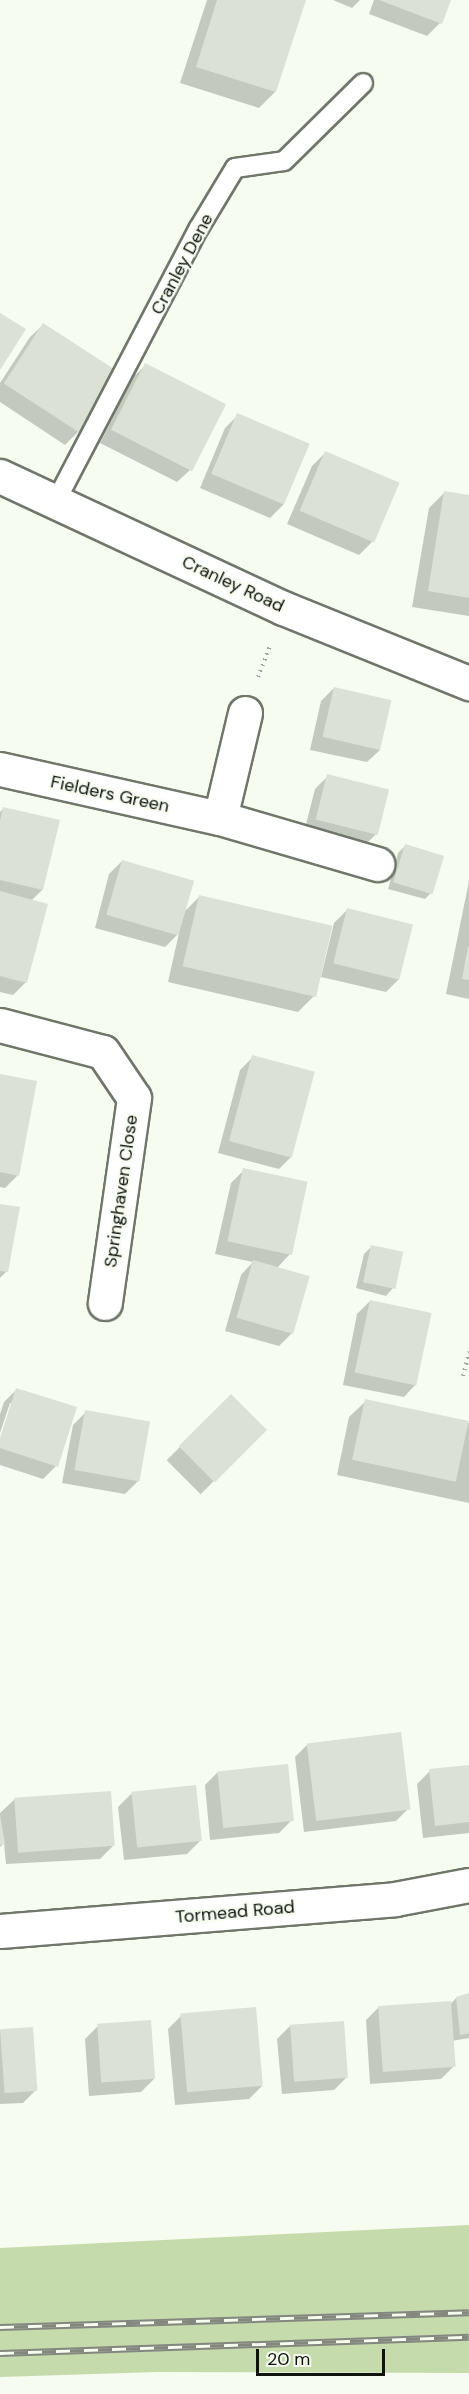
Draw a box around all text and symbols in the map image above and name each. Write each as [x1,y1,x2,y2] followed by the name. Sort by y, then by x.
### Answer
[146,210,218,318] street label: Cranley Dene
[178,551,288,617] street label: Cranley Road
[49,771,171,817] street label: Fielders Green
[100,1113,142,1269] street label: Springhaven Close
[174,1896,296,1928] street label: Tormead Road
[259,2337,388,2375] scale bar
[267,2347,310,2371] text: 20 m

